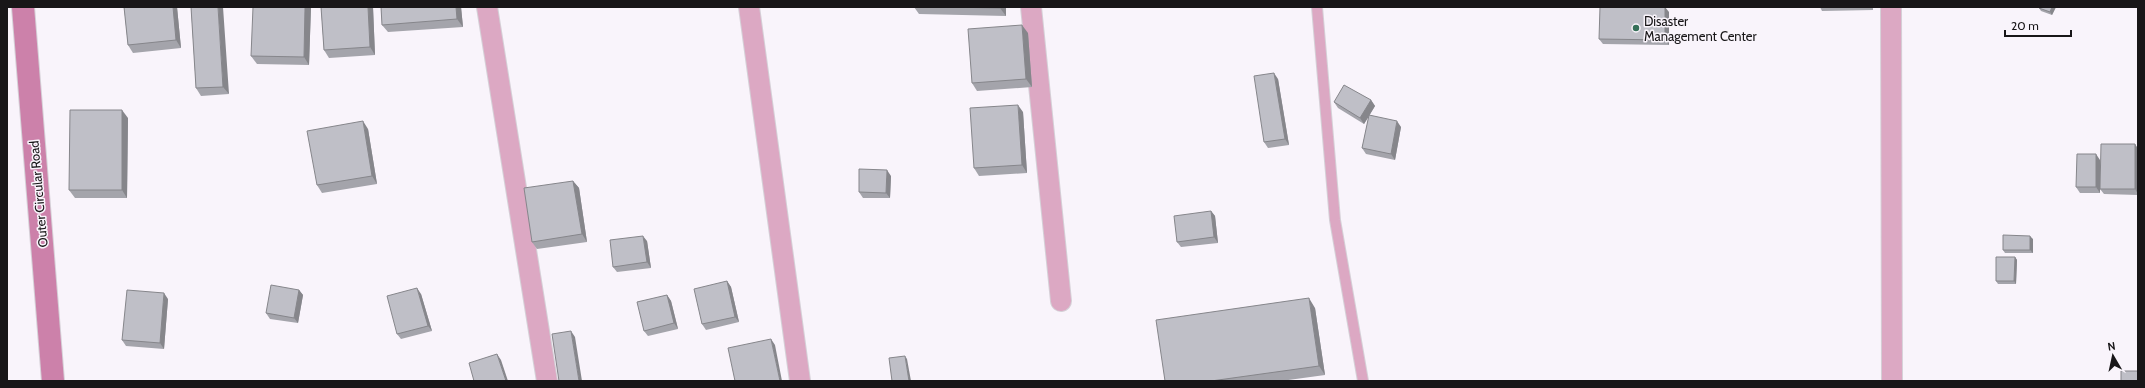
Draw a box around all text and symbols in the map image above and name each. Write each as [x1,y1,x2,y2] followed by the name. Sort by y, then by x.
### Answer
[2005,12,2071,38] scale bar
[1644,13,1758,44] place label: Disaster Management Center
[2011,18,2039,33] text: 20 m
[1631,23,1641,33] marker: Disaster Management Center
[25,140,51,248] street label: Outer Circular Road
[2093,336,2133,376] north arrow
[2106,339,2116,354] text: N

